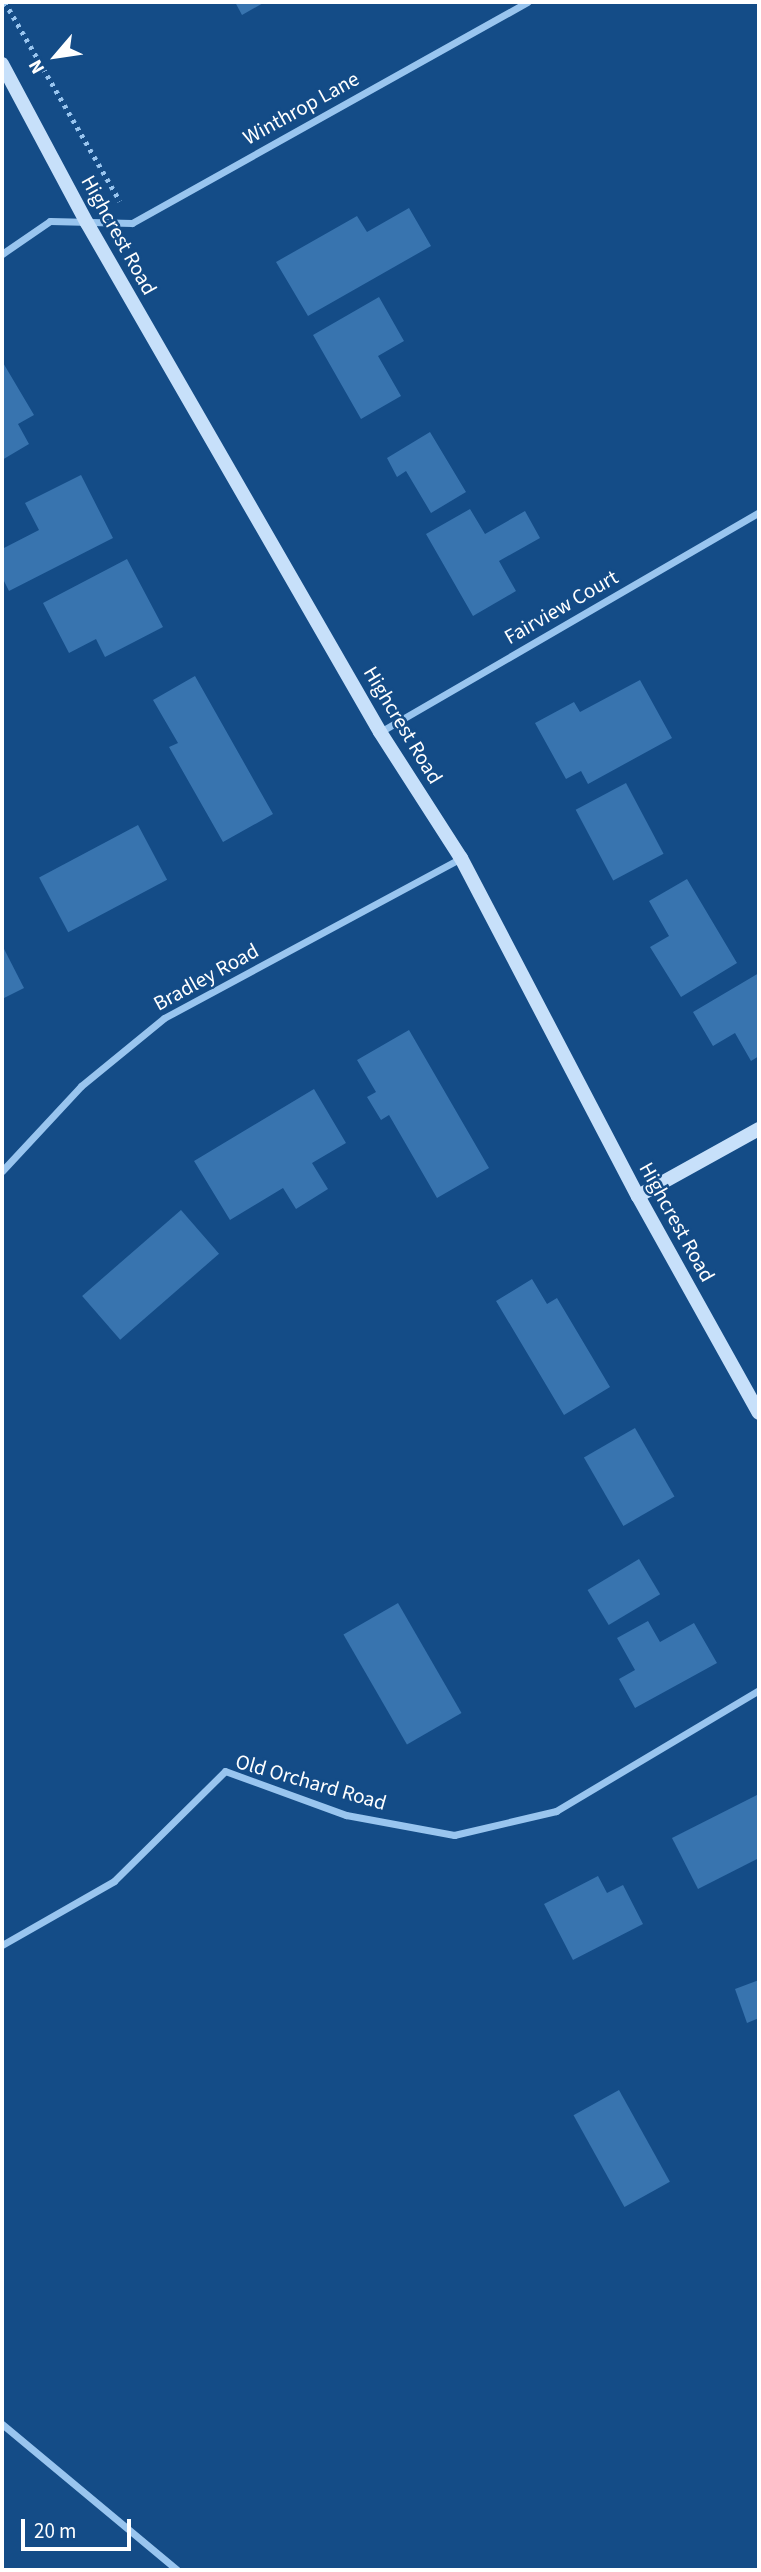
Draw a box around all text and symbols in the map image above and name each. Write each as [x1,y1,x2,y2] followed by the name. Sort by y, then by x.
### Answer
[21,21,91,91] north arrow
[22,54,52,79] text: N
[239,66,363,150] street label: Winthrop Lane
[76,171,162,299] street label: Highcrest Road
[500,564,622,650] street label: Fairview Court
[358,662,448,788] street label: Highcrest Road
[149,938,263,1016] street label: Bradley Road
[634,1158,720,1286] street label: Highcrest Road
[233,1748,389,1816] street label: Old Orchard Road
[24,2506,135,2550] scale bar
[34,2516,76,2546] text: 20 m

